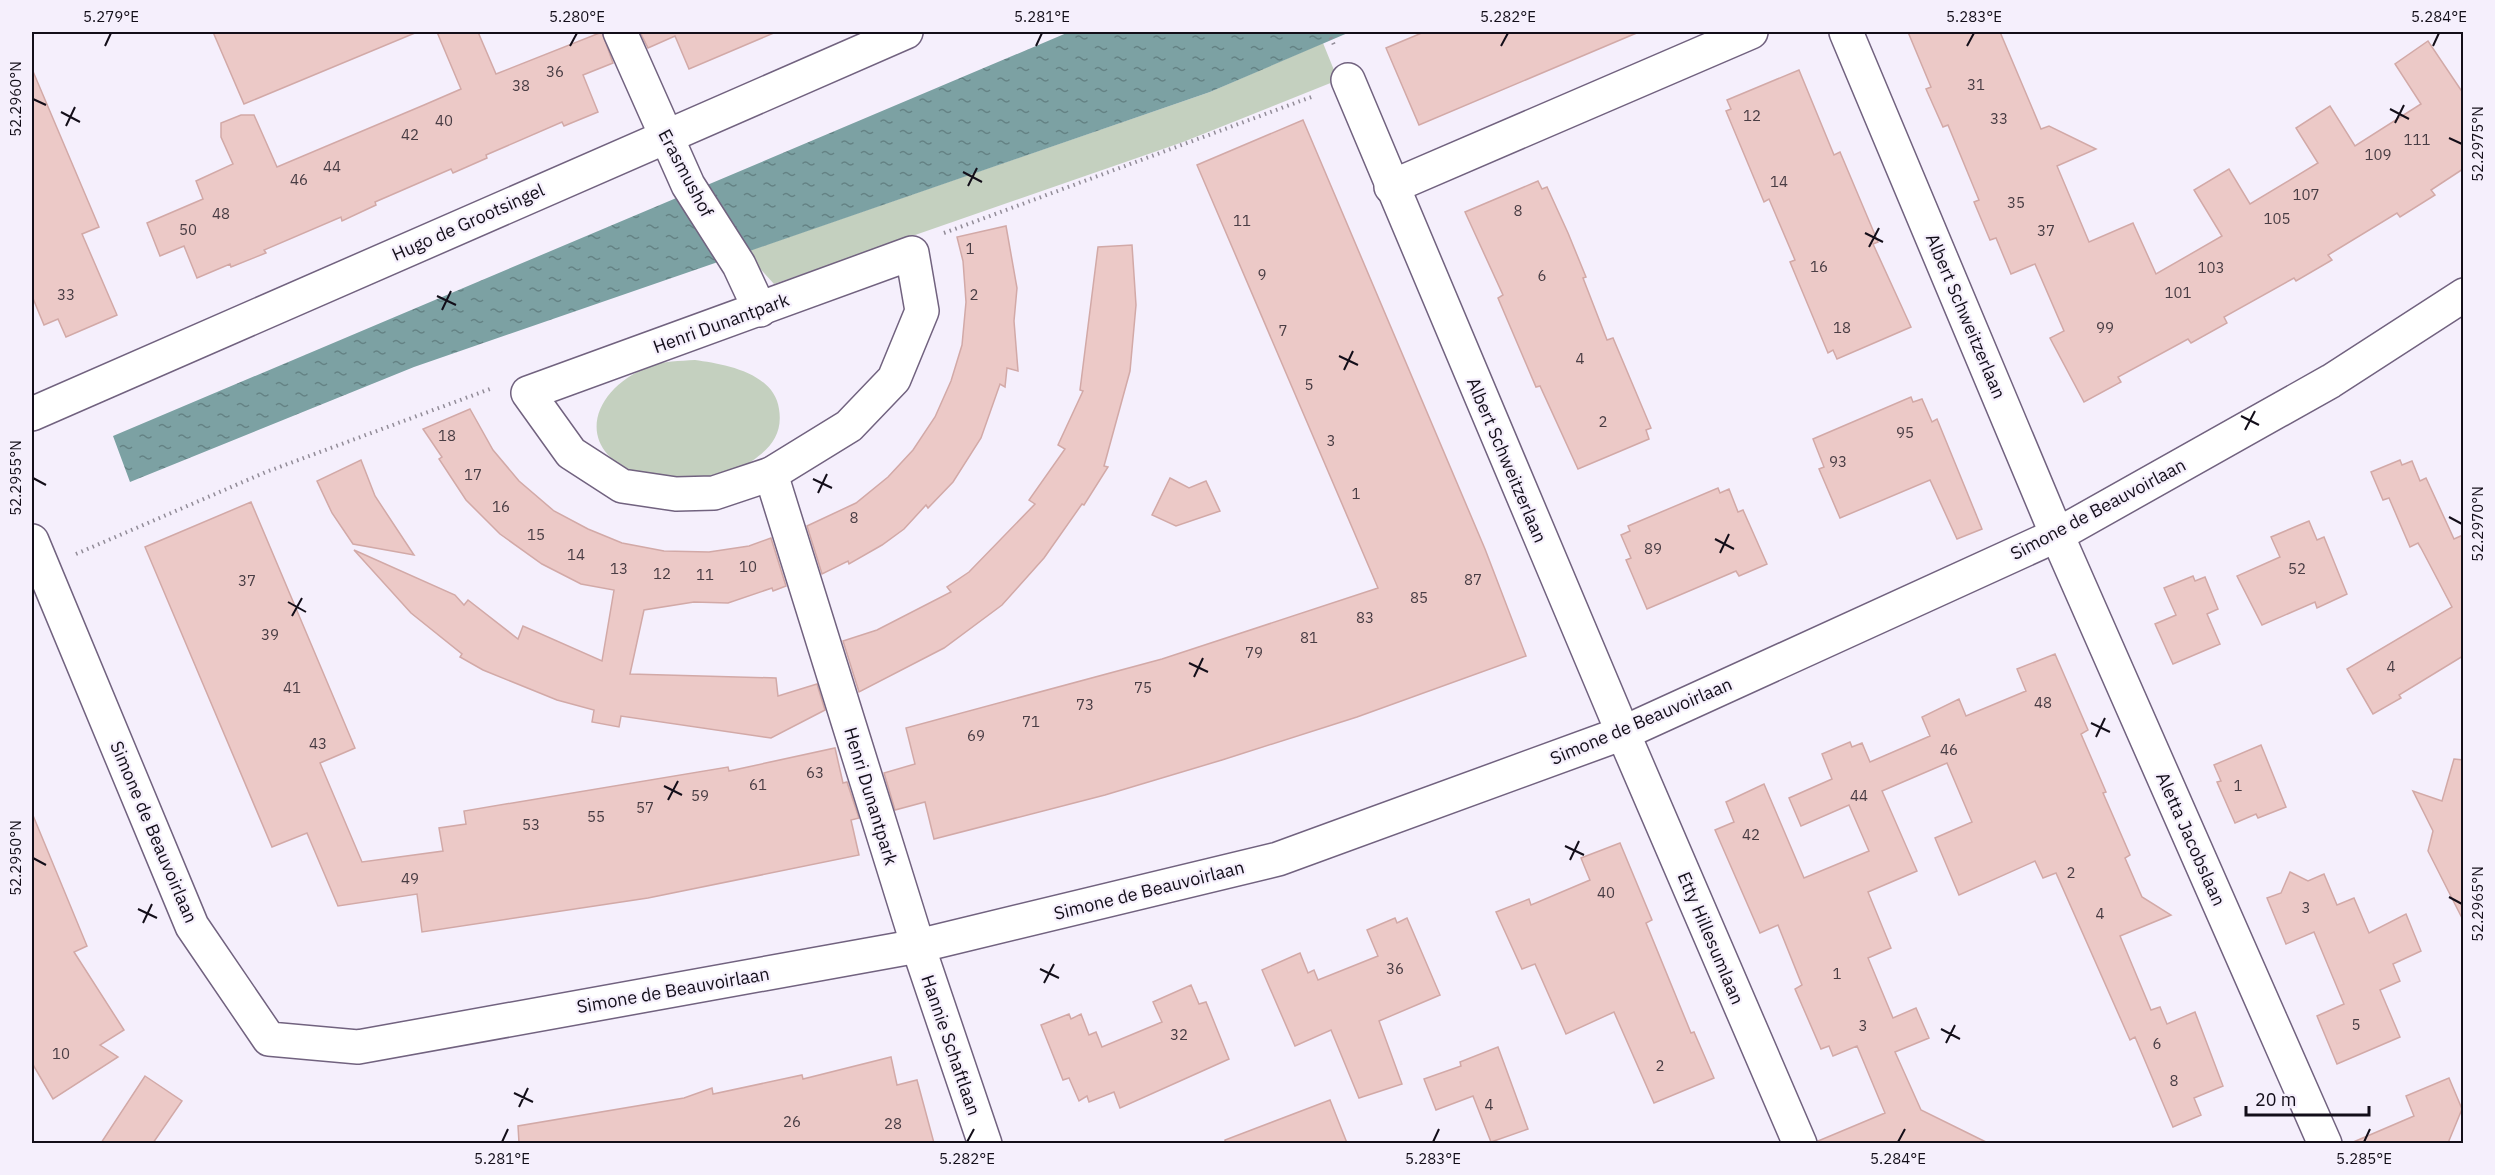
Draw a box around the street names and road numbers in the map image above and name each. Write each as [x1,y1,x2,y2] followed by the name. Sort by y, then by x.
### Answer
[653,125,719,221] street label: Erasmushof
[388,178,548,266] street label: Hugo de Grootsingel
[1921,230,2011,402] street label: Albert Schweitzerlaan
[650,288,793,358] street label: Henri Dunantpark
[1462,374,1552,546] street label: Albert Schweitzerlaan
[2006,453,2190,565] street label: Simone de Beauvoirlaan
[1547,672,1735,770] street label: Simone de Beauvoirlaan
[839,724,903,868] street label: Henri Dunantpark
[105,738,203,926] street label: Simone de Beauvoirlaan
[2151,769,2231,909] street label: Aletta Jacobslaan
[1051,855,1247,925] street label: Simone de Beauvoirlaan
[1673,868,1749,1008] street label: Etty Hillesumlaan
[575,962,771,1018] street label: Simone de Beauvoirlaan
[916,972,986,1118] street label: Hannie Schaftlaan

